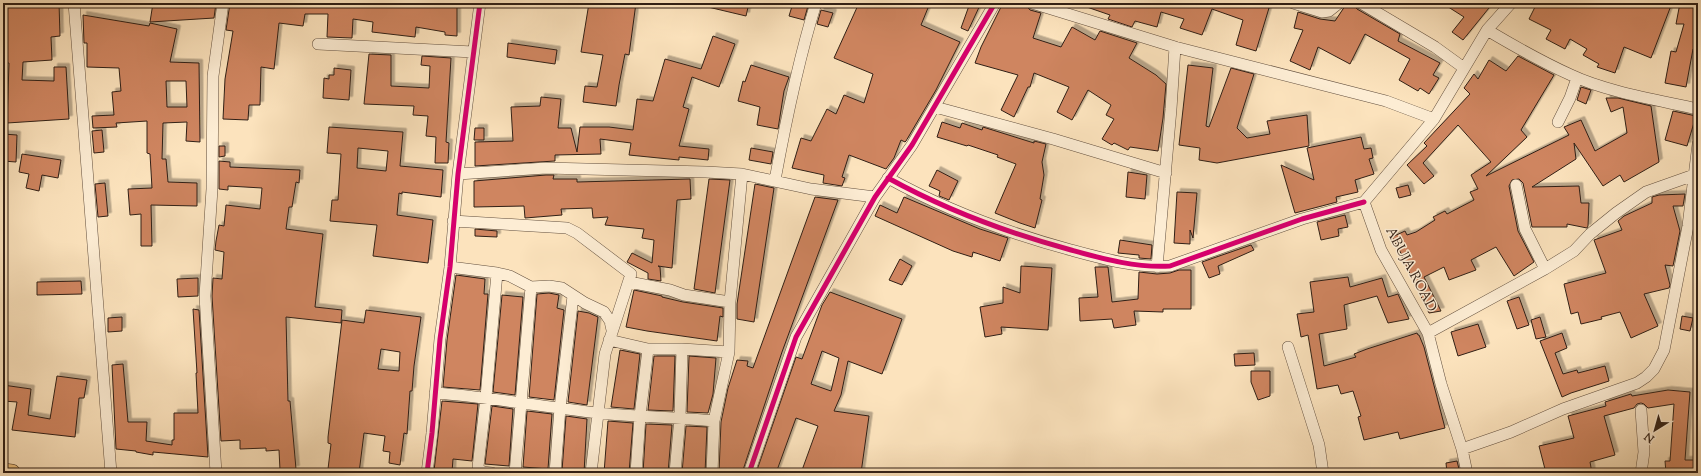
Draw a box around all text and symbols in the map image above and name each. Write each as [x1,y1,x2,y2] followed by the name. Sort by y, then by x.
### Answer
[1379,224,1441,316] street label: ABUJA ROAD
[1635,410,1675,450] north arrow
[1641,428,1659,447] text: N

